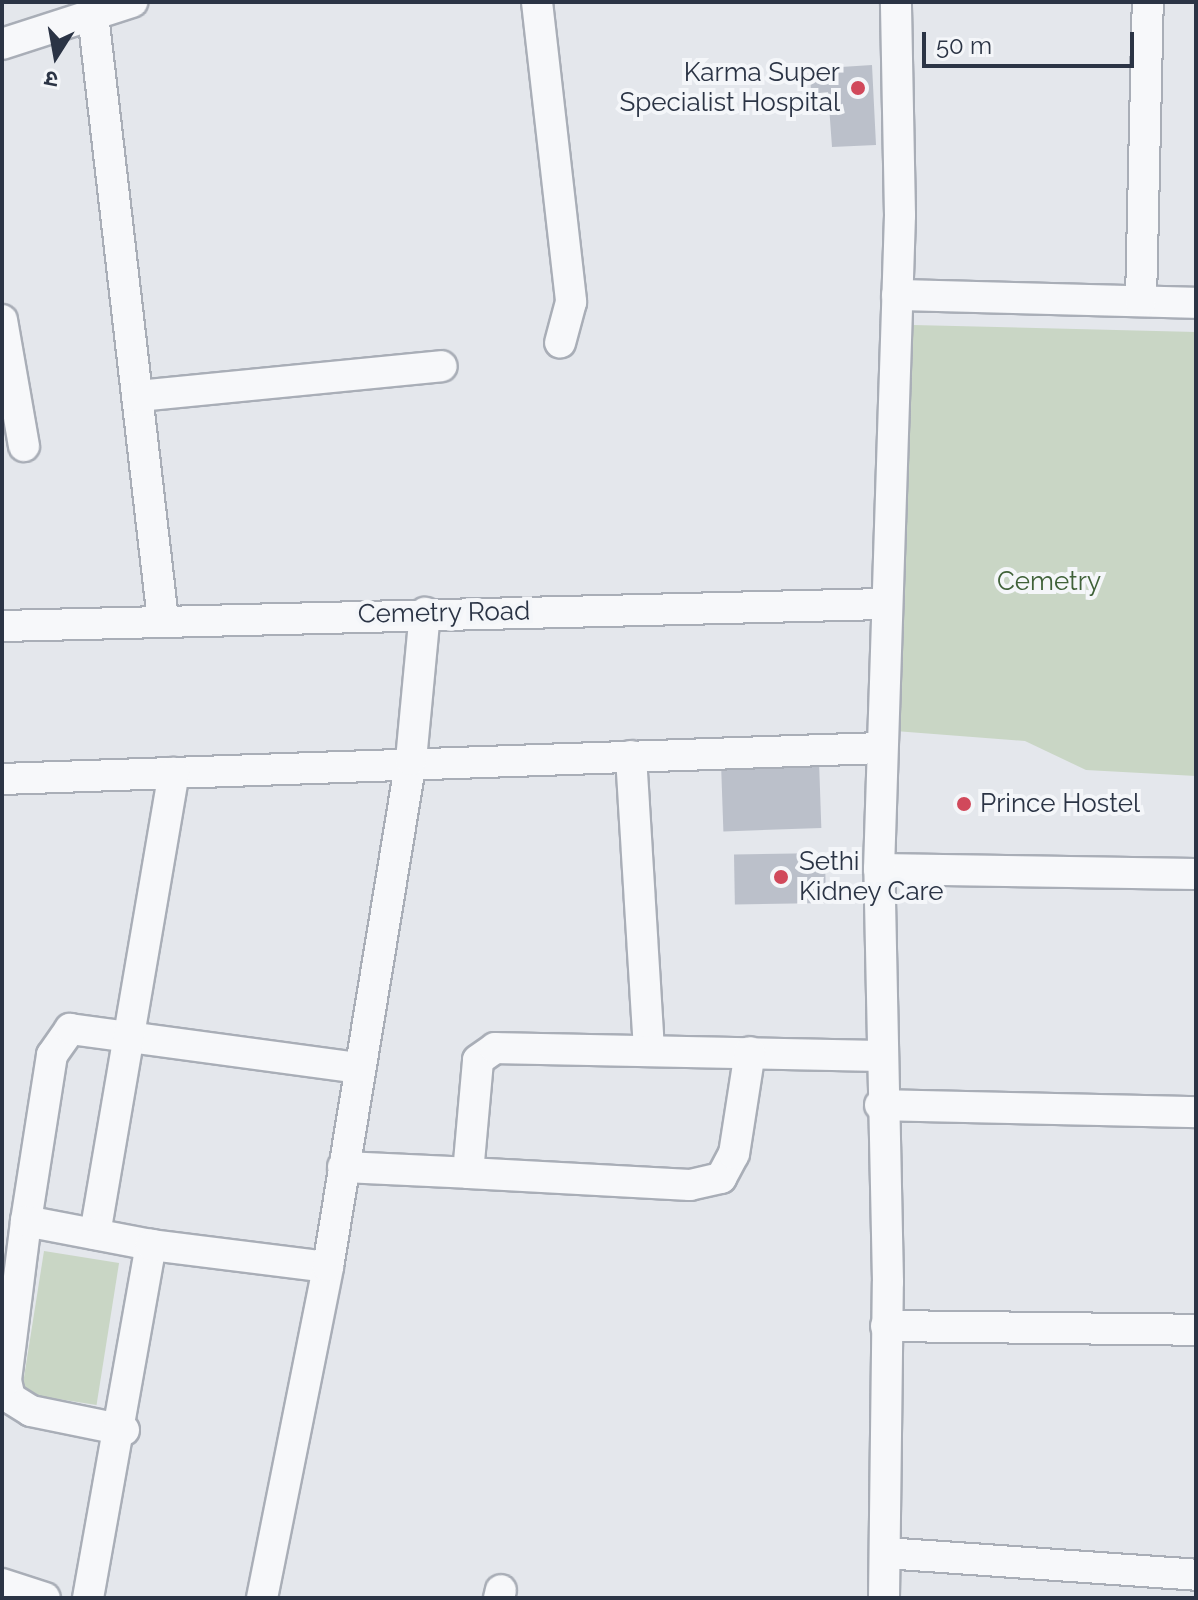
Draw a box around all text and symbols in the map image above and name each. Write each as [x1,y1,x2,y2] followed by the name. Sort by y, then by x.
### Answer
[16,16,96,96] north arrow
[926,16,1138,66] scale bar
[936,31,992,60] text: 50 m
[620,57,840,118] place label: Karma Super Specialist Hospital
[43,66,60,94] text: उ
[847,77,869,99] marker: Karma Super Specialist Hospital
[997,566,1101,598] park label: Cemetry
[357,596,531,630] street label: Cemetry Road
[980,788,1140,820] place label: Prince Hostel
[955,795,973,813] marker: Prince Hostel
[799,846,944,908] place label: Sethi Kidney Care
[770,866,792,888] marker: Sethi Kidney Care

